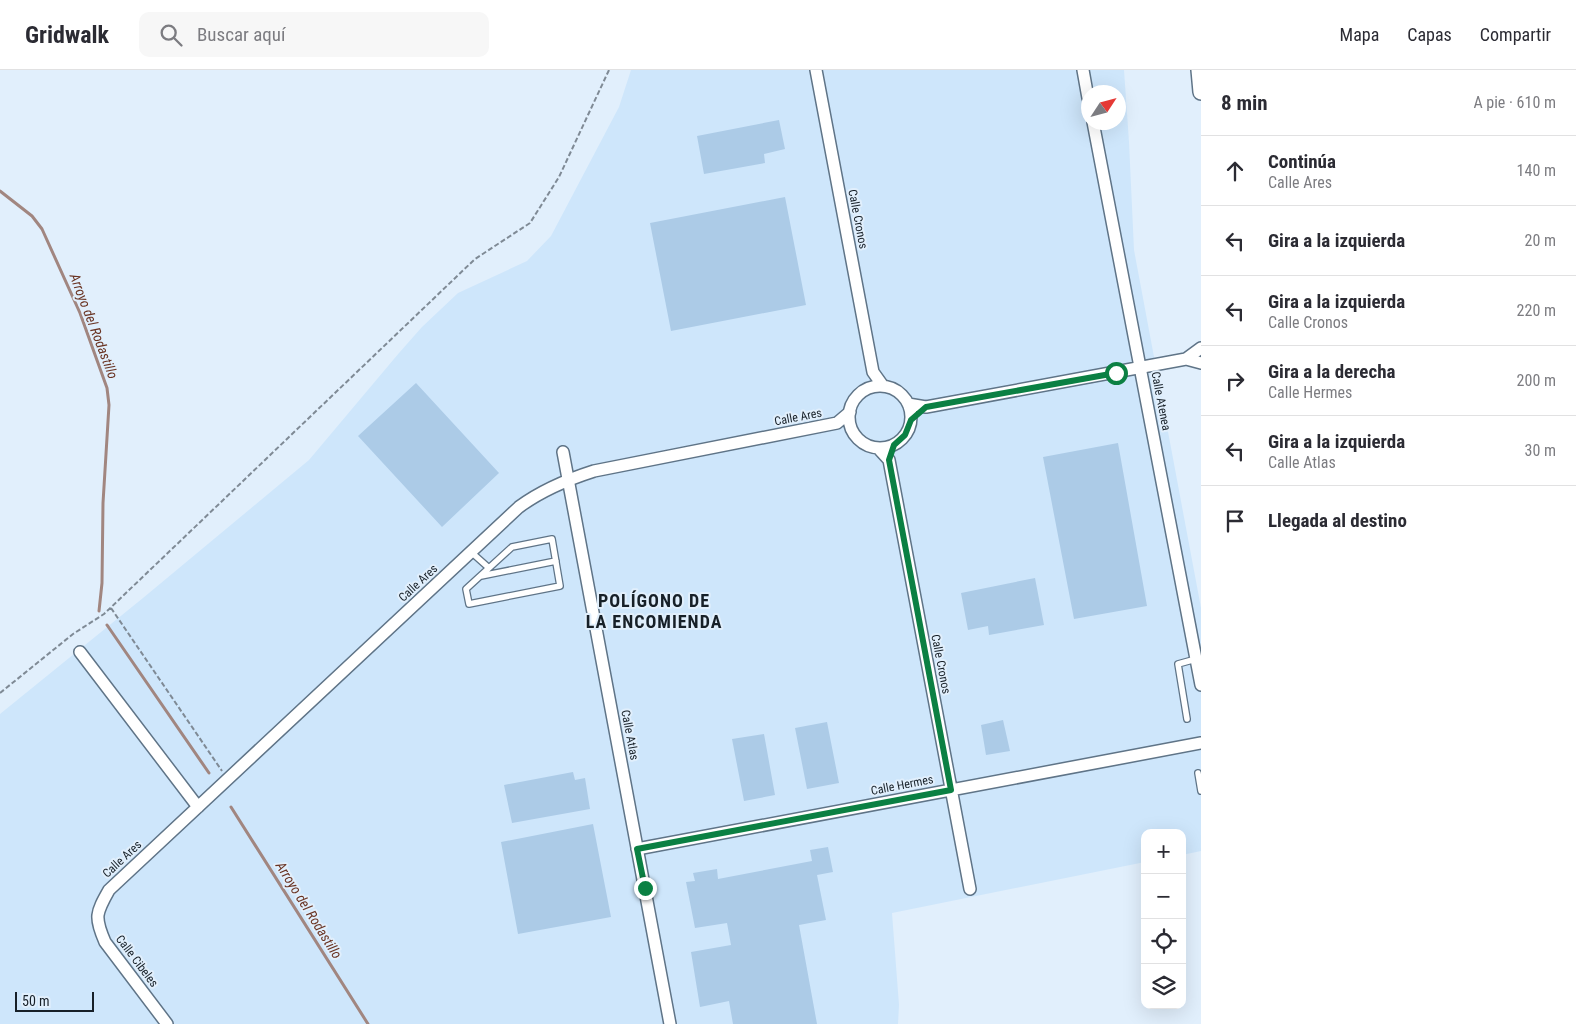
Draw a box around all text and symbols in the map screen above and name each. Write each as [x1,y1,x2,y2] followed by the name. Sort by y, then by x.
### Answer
[139,12,489,57] search box
[25,21,109,49] text: Gridwalk
[157,21,185,49] icon: search
[197,23,285,46] text: Buscar aquí
[1340,24,1379,45] text: Mapa
[1407,24,1452,45] text: Capas
[1480,24,1551,45] text: Compartir
[1081,85,1126,130] north arrow
[1221,91,1268,115] text: 8 min
[1473,93,1556,112] text: A pie · 610 m
[1268,150,1336,173] text: Continúa
[1221,157,1249,185] icon: ahead
[1517,161,1556,180] text: 140 m
[1268,173,1332,192] text: Calle Ares
[845,188,871,250] street label: Calle Cronos
[1221,227,1249,255] icon: left
[1268,229,1405,252] text: Gira a la izquierda
[1524,231,1556,250] text: 20 m
[66,270,121,381] water label: Arroyo del Rodastillo
[1268,290,1405,313] text: Gira a la izquierda
[1221,297,1249,325] icon: left
[1517,301,1556,320] text: 220 m
[1268,313,1348,332] text: Calle Cronos
[1268,360,1395,383] text: Gira a la derecha
[1105,362,1128,385] route start
[1221,367,1249,395] icon: right
[1148,370,1174,432] street label: Calle Atenea
[1517,371,1556,390] text: 200 m
[1268,383,1352,402] text: Calle Hermes
[773,406,823,428] street label: Calle Ares
[1268,430,1405,453] text: Gira a la izquierda
[1221,437,1249,465] icon: left
[1524,441,1556,460] text: 30 m
[1268,453,1336,472] text: Calle Atlas
[1221,507,1249,535] icon: arrive
[1268,509,1407,532] text: Llegada al destino
[396,562,440,604] street label: Calle Ares
[586,590,722,632] district label: POLÍGONO DE LA ENCOMIENDA
[928,633,954,695] street label: Calle Cronos
[618,709,642,761] street label: Calle Atlas
[870,772,934,798] street label: Calle Hermes
[1141,829,1186,1009] map controls
[1141,829,1186,874] button: +
[100,838,144,880] street label: Calle Ares
[272,858,345,962] water label: Arroyo del Rodastillo
[1141,874,1186,919] button: −
[634,877,657,900] route end
[1141,919,1186,964] button: locate
[113,932,161,990] street label: Calle Cibeles
[1141,964,1186,1009] button: layers
[15,989,94,1012] scale bar
[22,993,50,1009] text: 50 m

